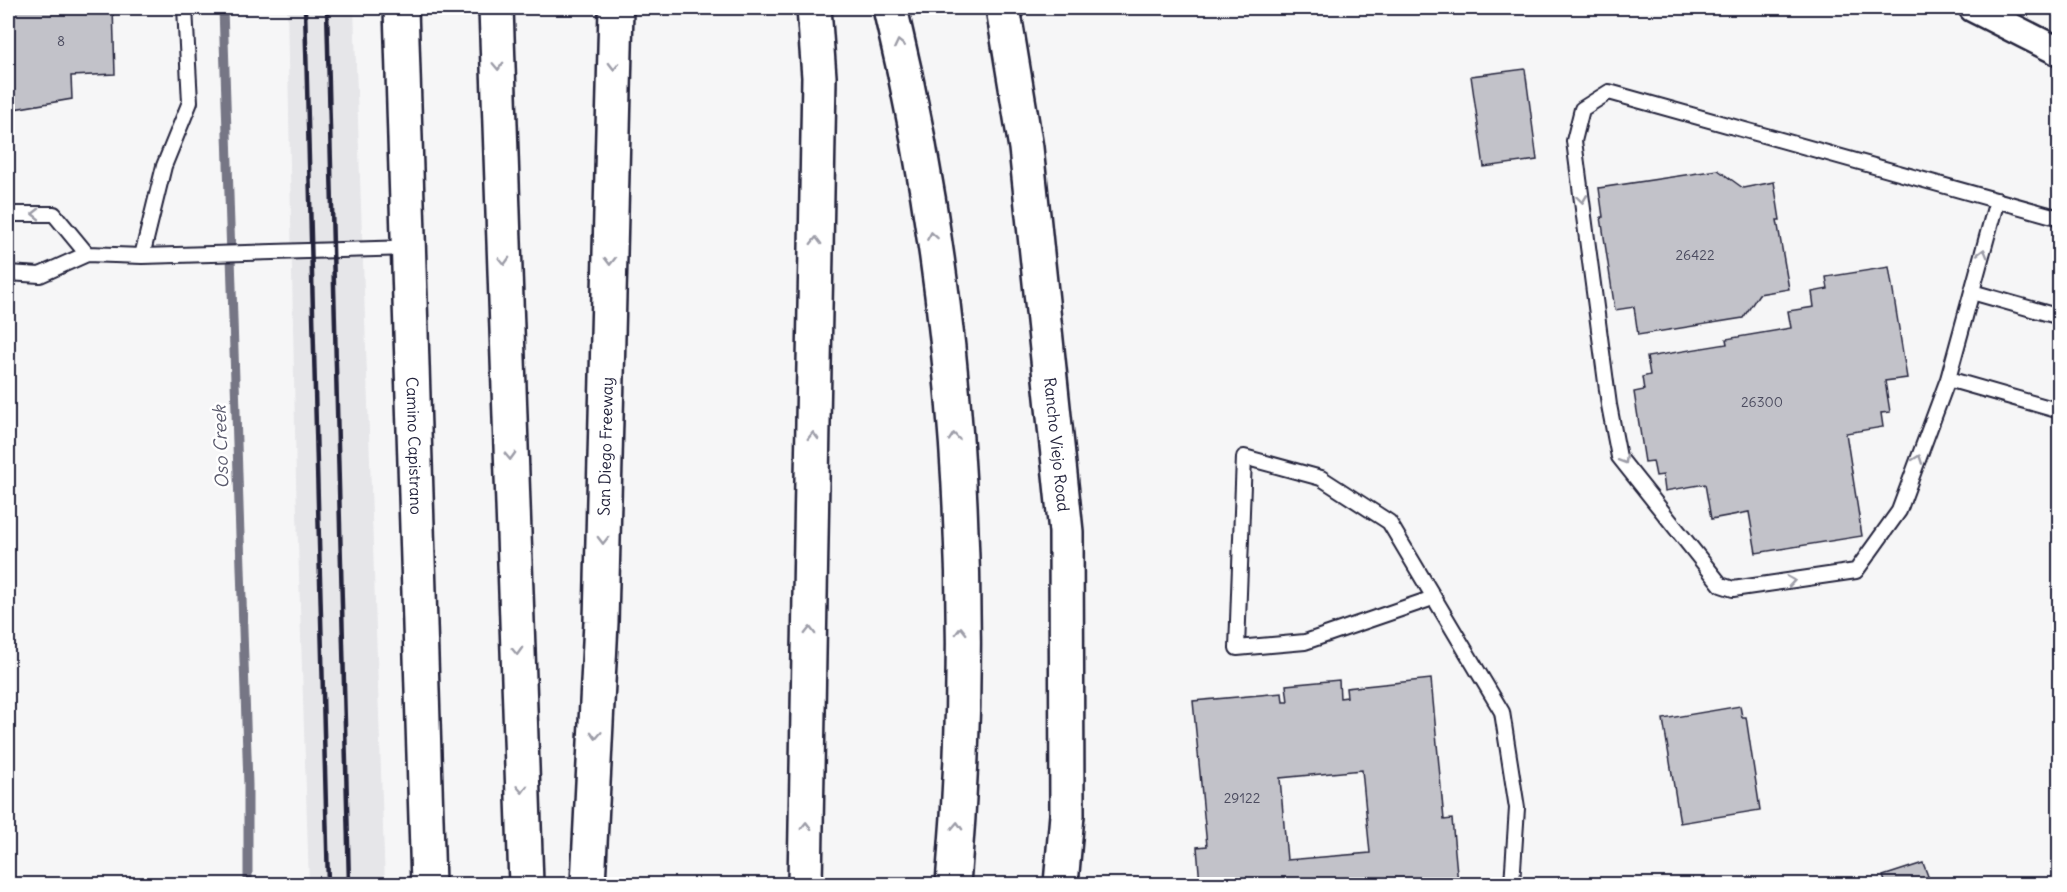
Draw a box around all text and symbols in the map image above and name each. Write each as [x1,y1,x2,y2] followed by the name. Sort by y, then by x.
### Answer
[57,32,65,50] house number: 8
[893,40,906,50] one-way arrow
[492,61,504,70] one-way arrow
[608,61,620,70] one-way arrow
[1575,195,1587,204] one-way arrow
[31,208,40,220] one-way arrow
[927,232,939,241] one-way arrow
[810,237,823,246] one-way arrow
[1675,246,1715,264] house number: 26422
[1975,248,1988,258] one-way arrow
[498,256,510,265] one-way arrow
[603,256,616,265] one-way arrow
[1040,376,1074,513] street label: Rancho Viejo Road
[402,377,427,515] street label: Camino Capistrano
[594,377,617,516] street label: San Diego Freeway
[1741,393,1783,411] house number: 26300
[207,403,233,489] water label: Oso Creek
[807,432,819,441] one-way arrow
[948,432,961,441] one-way arrow
[504,451,517,460] one-way arrow
[1616,454,1627,465] one-way arrow
[1911,454,1924,465] one-way arrow
[597,535,609,544] one-way arrow
[1786,575,1796,587] one-way arrow
[804,627,816,636] one-way arrow
[955,627,968,636] one-way arrow
[510,646,523,655] one-way arrow
[589,730,602,739] one-way arrow
[515,785,528,794] one-way arrow
[1224,789,1261,807] house number: 29122
[800,822,812,831] one-way arrow
[951,822,964,831] one-way arrow

